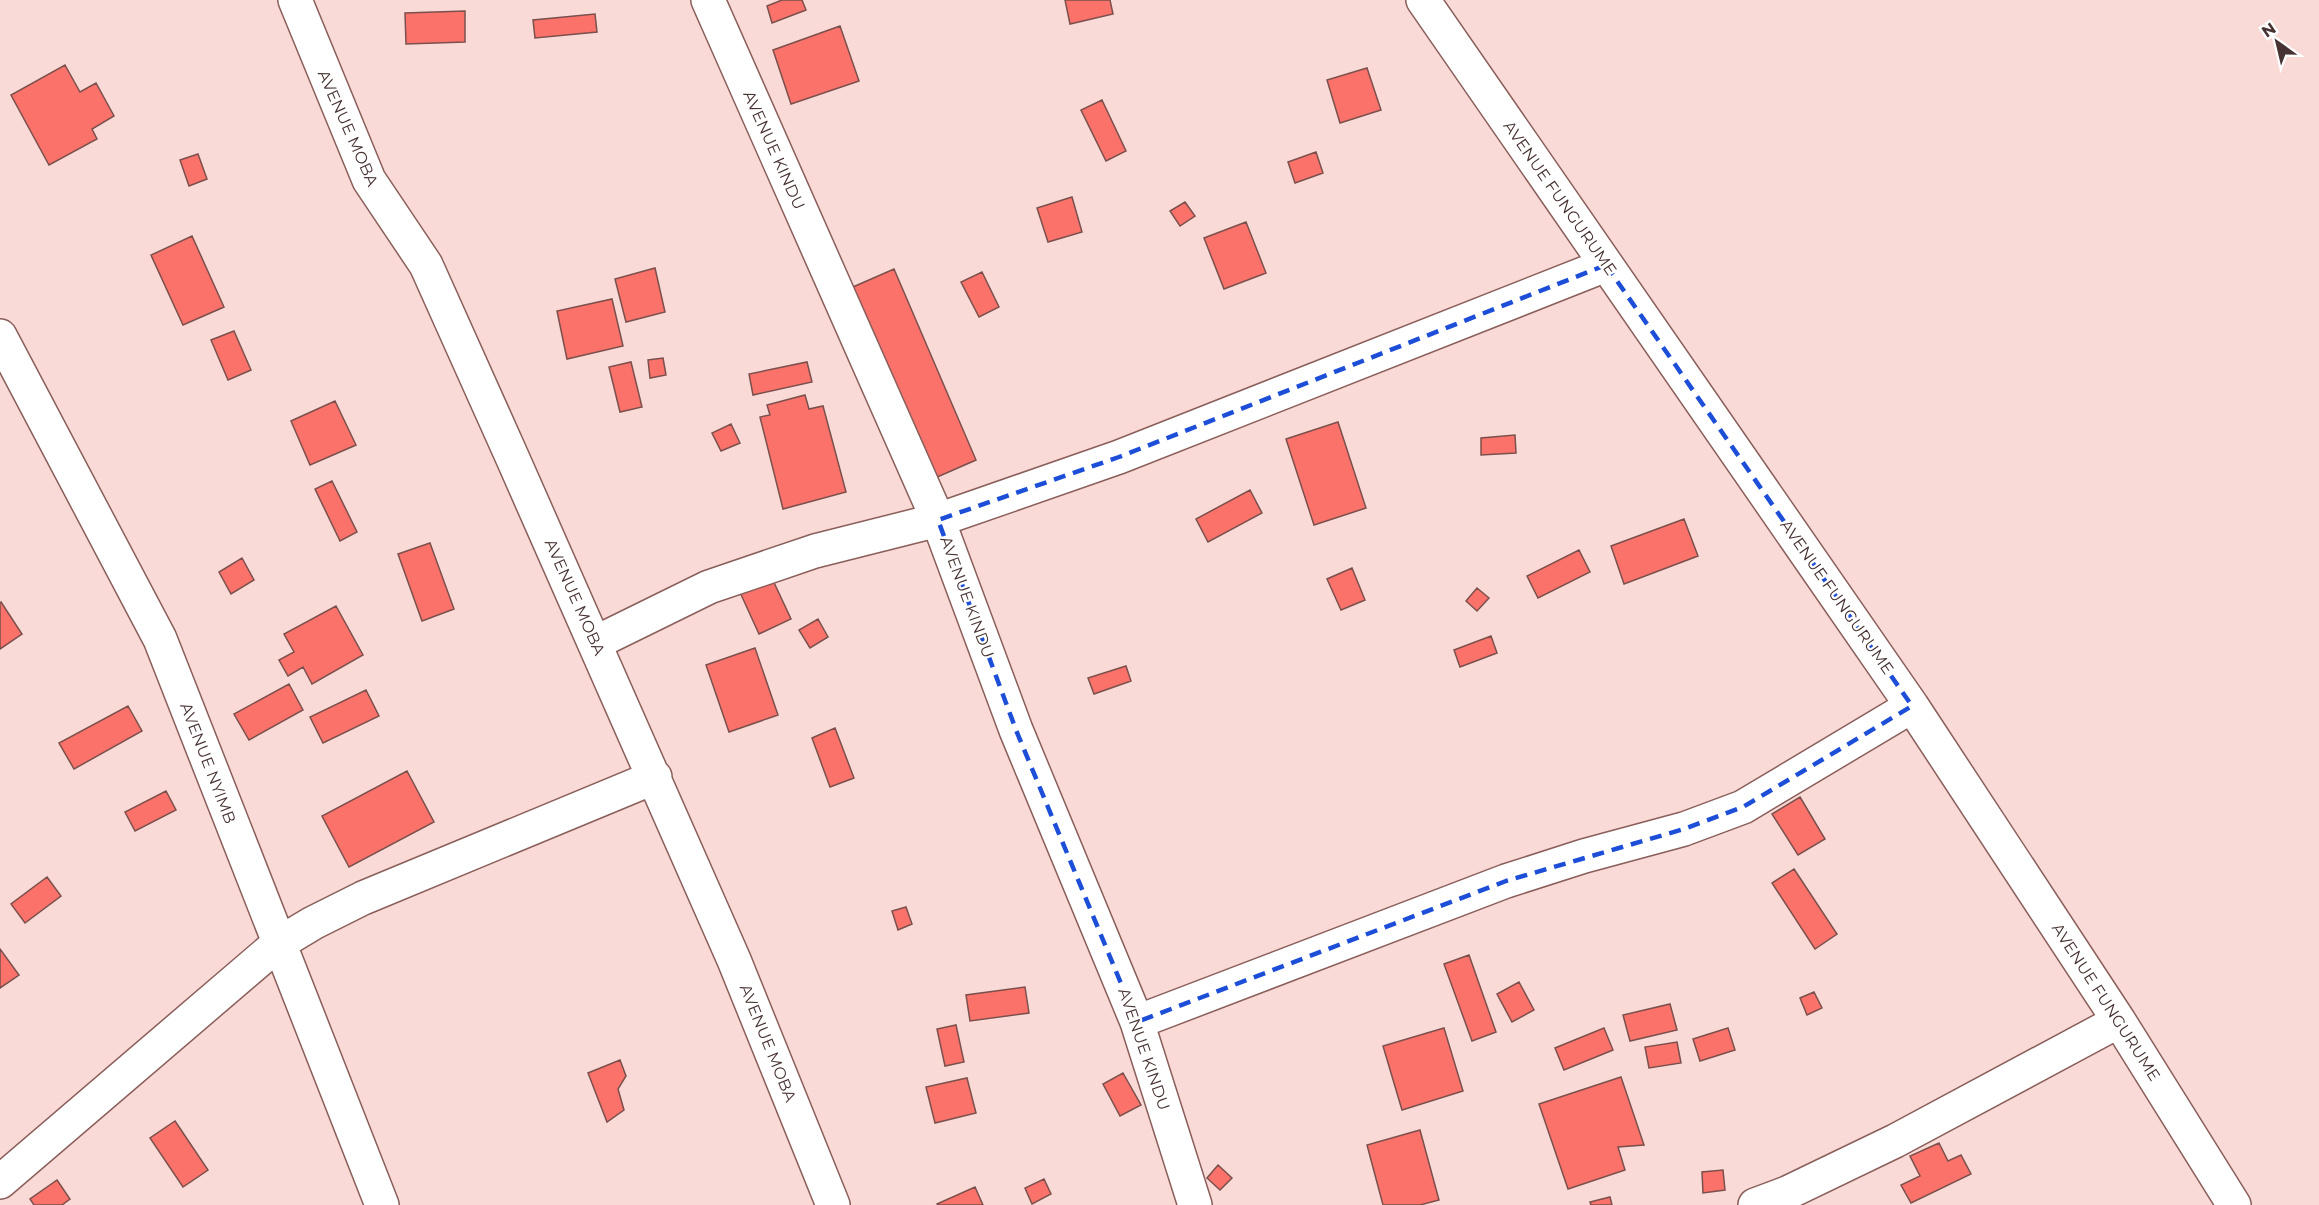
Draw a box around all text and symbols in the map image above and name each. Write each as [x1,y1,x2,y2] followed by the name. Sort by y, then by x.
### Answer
[2247,12,2307,72] north arrow
[2258,18,2280,41] text: N
[314,67,382,190] street label: AVENUE MOBA
[739,88,809,212] street label: AVENUE KINDU
[1499,117,1621,279] street label: AVENUE FUNGURUME
[1776,516,1898,678] street label: AVENUE FUNGURUME
[936,534,998,660] street label: AVENUE KINDU
[541,536,609,659] street label: AVENUE MOBA
[176,700,240,826] street label: AVENUE NYIMB
[2048,920,2164,1084] street label: AVENUE FUNGURUME
[736,981,800,1105] street label: AVENUE MOBA
[1114,985,1174,1113] street label: AVENUE KINDU

